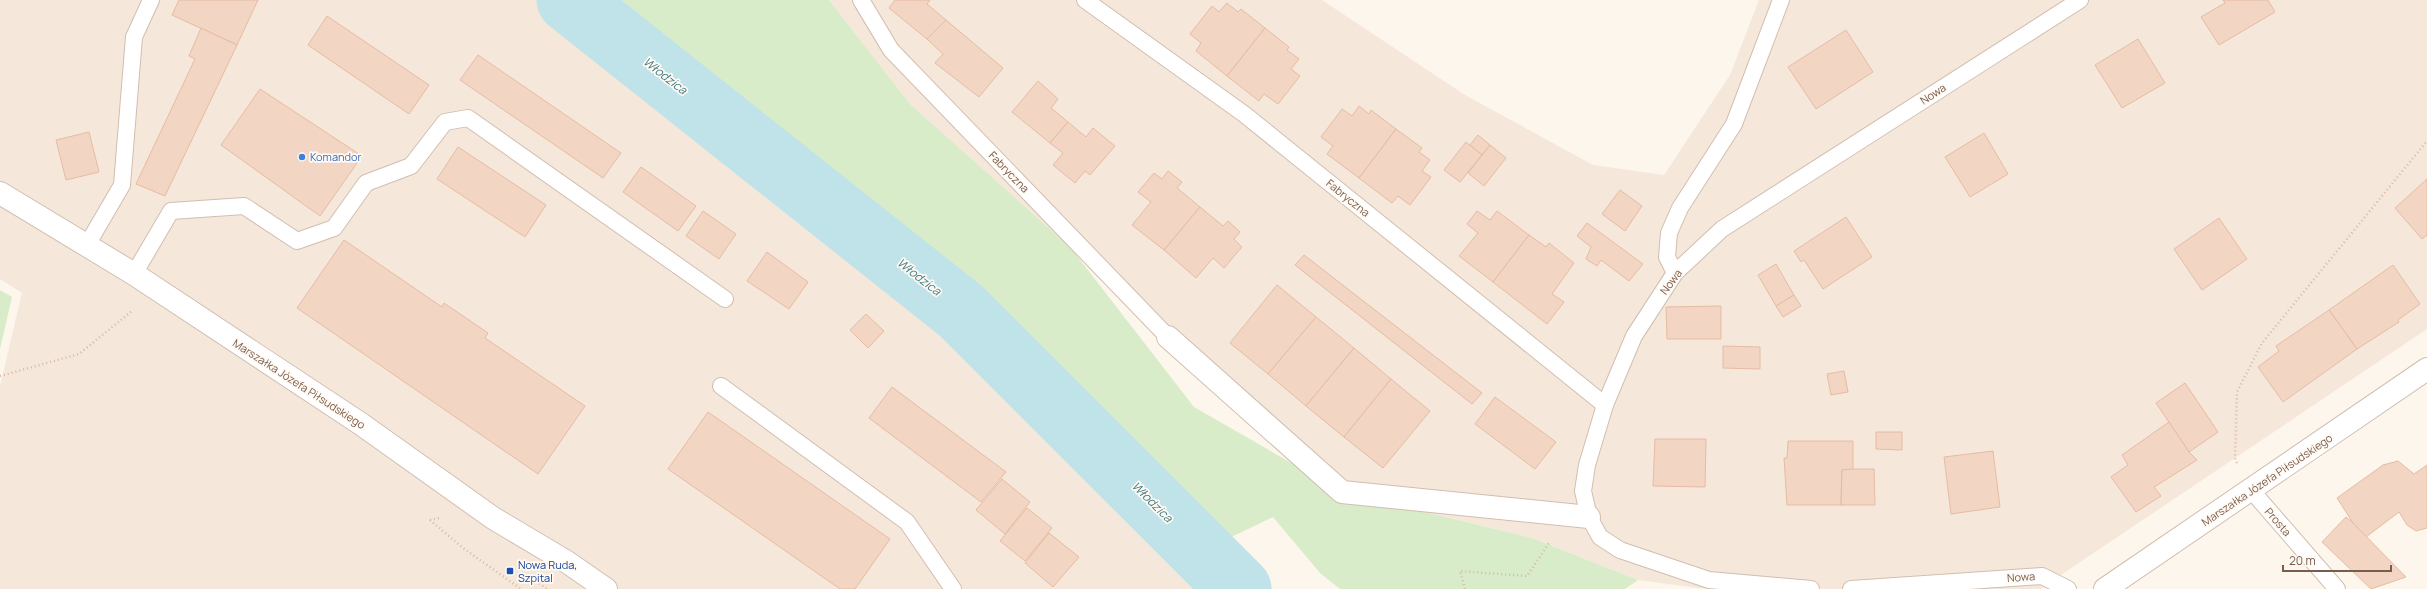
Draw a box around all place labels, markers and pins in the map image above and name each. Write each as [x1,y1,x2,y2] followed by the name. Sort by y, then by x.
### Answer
[310,149,362,164] place label: Komandor
[297,152,307,162] marker: Komandor
[518,557,577,585] place label: Nowa Ruda, Szpital
[505,566,515,576] marker: Nowa Ruda, Szpital

